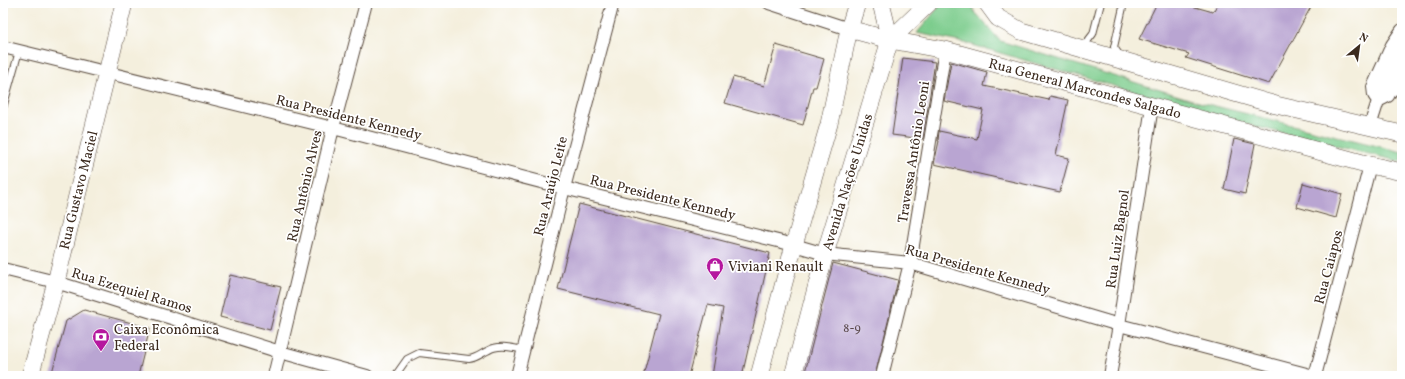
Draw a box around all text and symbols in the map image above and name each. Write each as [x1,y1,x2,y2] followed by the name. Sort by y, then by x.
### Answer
[1339,26,1379,66] north arrow
[1356,30,1370,47] text: N
[986,55,1183,124] street label: Rua General Marcondes Salgado
[894,80,935,225] street label: Travessa Antônio Leoni
[274,91,424,146] street label: Rua Presidente Kennedy
[819,112,878,253] street label: Avenida Nações Unidas
[283,128,328,244] street label: Rua Antônio Alves
[56,129,103,252] street label: Rua Gustavo Maciel
[530,134,573,238] street label: Rua Araújo Leite
[588,171,738,226] street label: Rua Presidente Kennedy
[1102,189,1135,290] street label: Rua Luiz Bagnol
[1310,228,1348,307] street label: Rua Caiapos
[903,241,1053,300] street label: Rua Presidente Kennedy
[705,256,725,281] shop icon: Viviani Renault
[728,258,823,277] place label: Viviani Renault
[69,264,194,319] street label: Rua Ezequiel Ramos
[114,321,219,356] place label: Caixa Econômica Federal
[843,321,861,337] house number: 8-9
[91,327,111,352] bank icon: Caixa Econômica Federal

